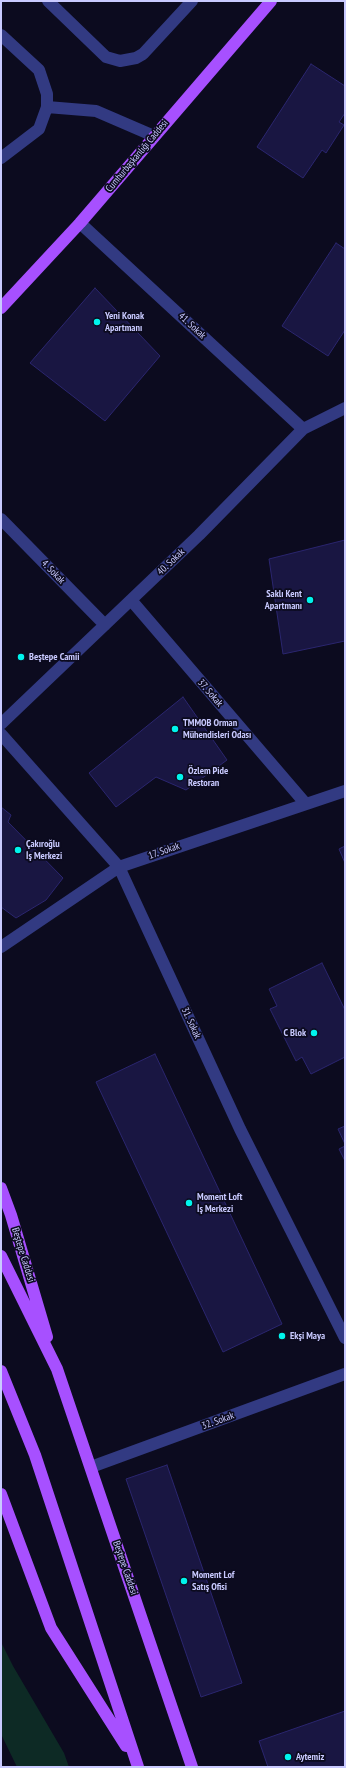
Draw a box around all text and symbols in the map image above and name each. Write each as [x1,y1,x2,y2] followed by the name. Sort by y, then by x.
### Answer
[103,117,171,195] street label: Cumhurbaşkanlığı Caddesi
[105,310,144,334] place label: Yeni Konak Apartmanı
[176,310,208,342] street label: 41. Sokak
[92,317,102,327] marker: Yeni Konak Apartmanı
[155,546,187,578] street label: 40. Sokak
[39,557,67,587] street label: 4. Sokak
[265,588,302,612] place label: Saklı Kent Apartmanı
[305,595,315,605] marker: Saklı Kent Apartmanı
[29,651,79,663] place label: Beştepe Camii
[16,652,26,662] marker: Beştepe Camii
[195,677,225,709] street label: 37. Sokak
[183,717,251,740] place label: TMMOB Orman Mühendisleri Odası
[170,724,180,734] marker: TMMOB Orman Mühendisleri Odası
[188,765,228,788] place label: Özlem Pide Restoran
[175,772,185,782] marker: Özlem Pide Restoran
[26,838,62,862] place label: Çakıroğlu İş Merkezi
[147,840,181,862] street label: 17. Sokak
[13,845,23,855] marker: Çakıroğlu İş Merkezi
[179,1005,203,1041] street label: 31. Sokak
[283,1027,306,1039] place label: C Blok
[309,1028,319,1038] marker: C Blok
[197,1191,242,1214] place label: Moment Loft İş Merkezi
[184,1198,194,1208] marker: Moment Loft İş Merkezi
[9,1226,37,1284] street label: Beştepe Caddesi
[290,1330,325,1342] place label: Ekşi Maya
[277,1331,287,1341] marker: Ekşi Maya
[200,1410,236,1432] street label: 32. Sokak
[110,1539,140,1597] street label: Beştepe Caddesi
[192,1569,234,1592] place label: Moment Lof Satış Ofisi
[179,1576,189,1586] marker: Moment Lof Satış Ofisi
[296,1751,324,1763] place label: Aytemiz
[283,1752,293,1762] marker: Aytemiz

